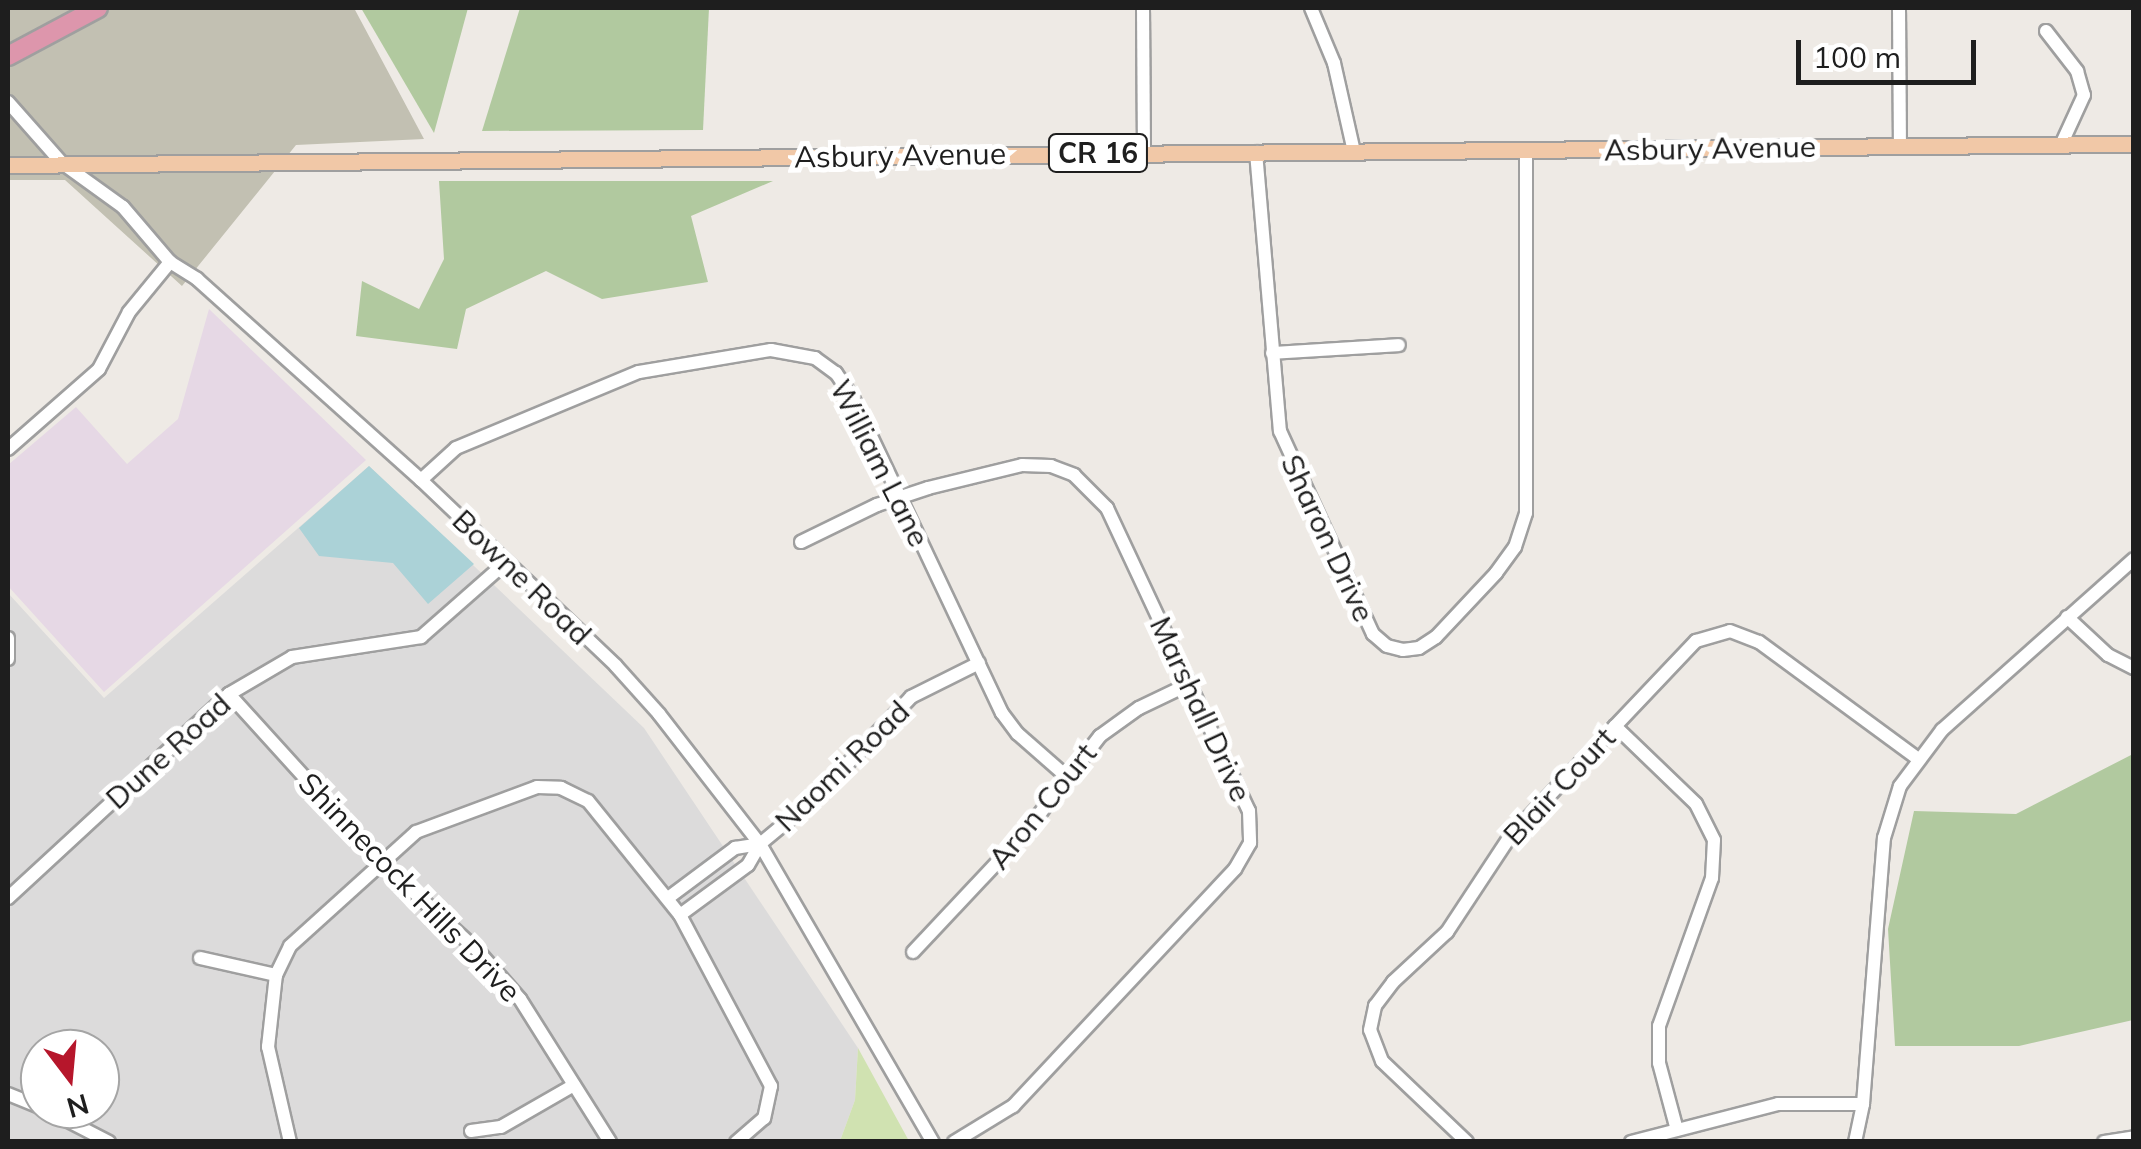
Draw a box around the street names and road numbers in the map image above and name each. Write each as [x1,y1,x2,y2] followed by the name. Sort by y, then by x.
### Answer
[1604,128,1816,168] street label: Asbury Avenue
[1046,130,1150,176] road number: CR 16
[794,135,1006,175] street label: Asbury Avenue
[823,374,937,552] street label: William Lane
[1274,449,1382,627] street label: Sharon Drive
[445,502,599,652] street label: Bowne Road
[1143,611,1259,807] street label: Marshall Drive
[98,686,238,816] street label: Dune Road
[767,693,917,839] street label: Naomi Road
[1496,720,1622,852] street label: Blair Court
[980,736,1104,876] street label: Aron Court
[291,765,529,1009] street label: Shinnecock Hills Drive

